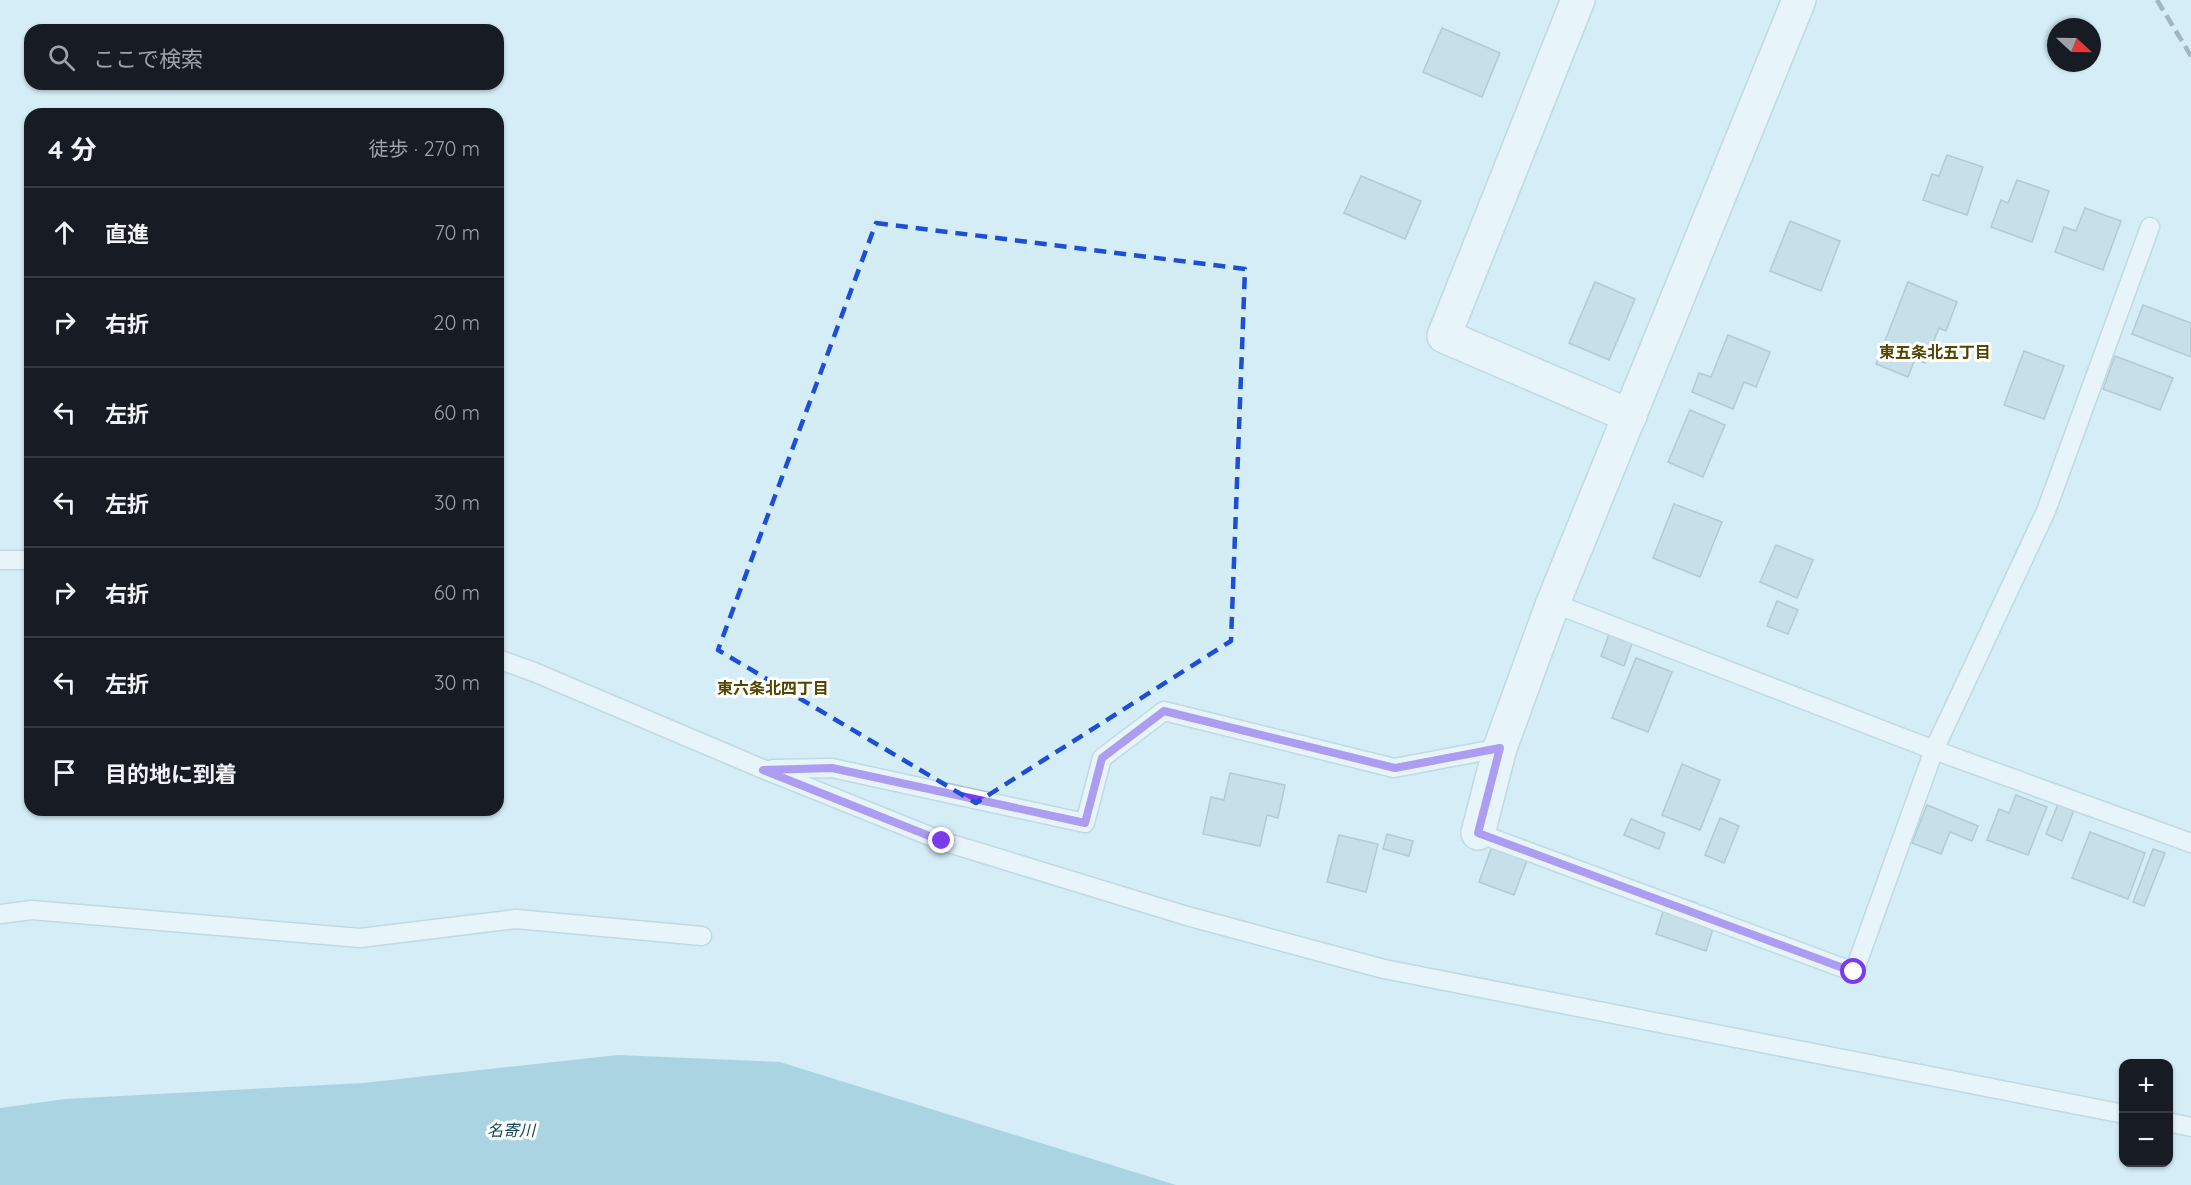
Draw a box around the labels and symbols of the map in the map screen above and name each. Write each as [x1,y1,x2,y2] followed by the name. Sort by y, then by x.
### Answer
[2047,18,2101,72] north arrow
[1879,342,1991,362] district label: 東五条北五丁目
[717,678,829,698] district label: 東六条北四丁目
[928,827,954,853] route end
[1840,958,1866,984] route start
[487,1120,537,1140] water label: 名寄川

